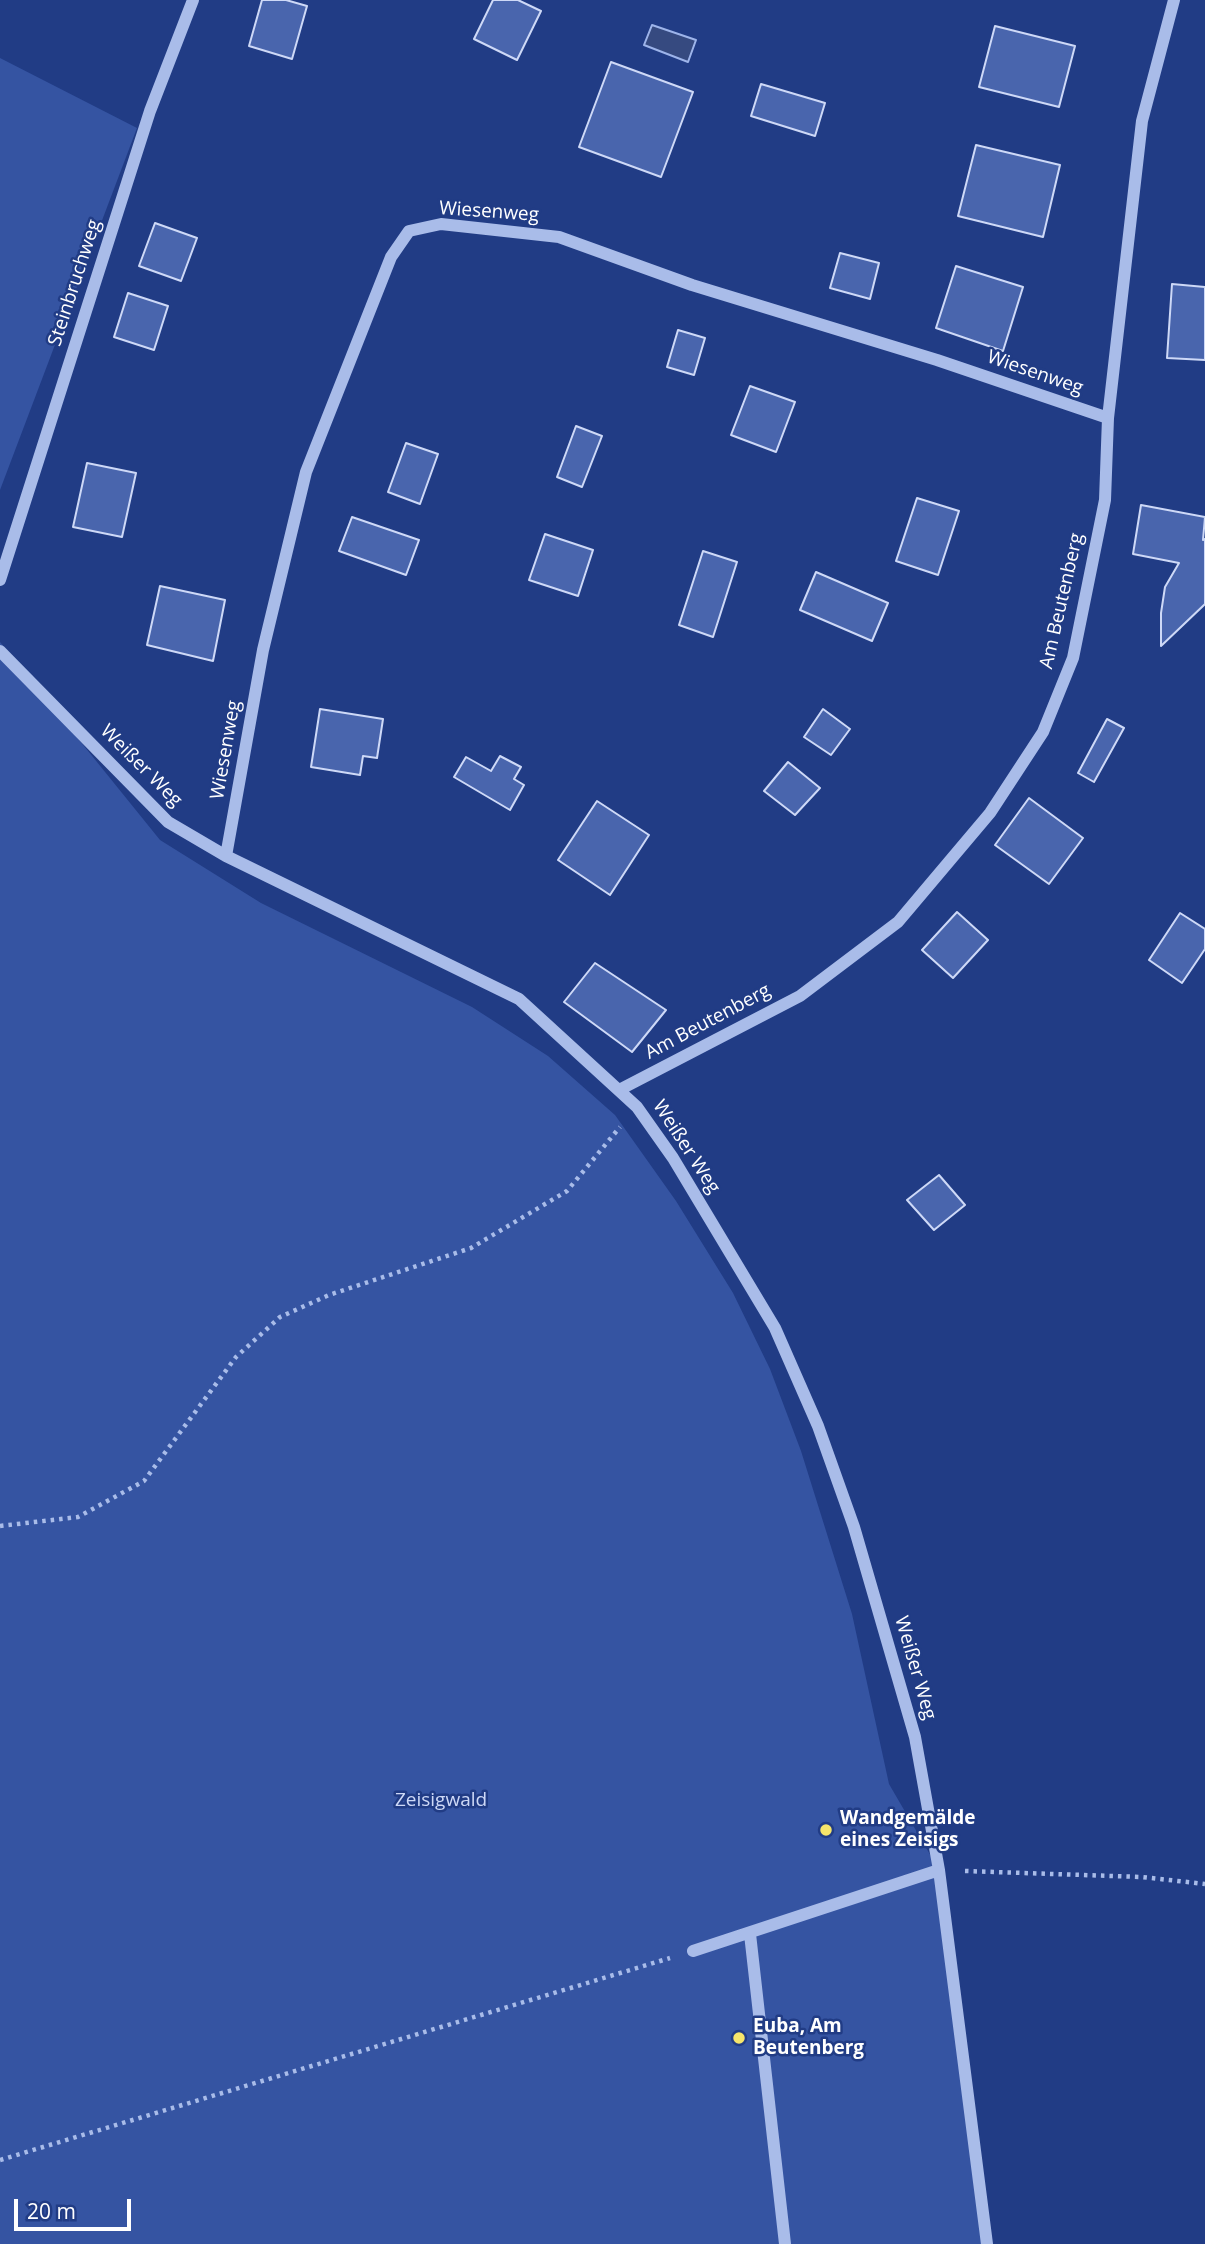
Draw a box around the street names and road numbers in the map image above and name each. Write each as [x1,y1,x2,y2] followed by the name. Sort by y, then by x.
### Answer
[438,197,540,227] street label: Wiesenweg
[44,217,106,349] street label: Steinbruchweg
[984,346,1086,400] street label: Wiesenweg
[1035,531,1089,671] street label: Am Beutenberg
[206,699,246,801] street label: Wiesenweg
[95,720,187,812] street label: Weißer Weg
[641,979,775,1065] street label: Am Beutenberg
[647,1096,725,1198] street label: Weißer Weg
[889,1614,941,1722] street label: Weißer Weg

